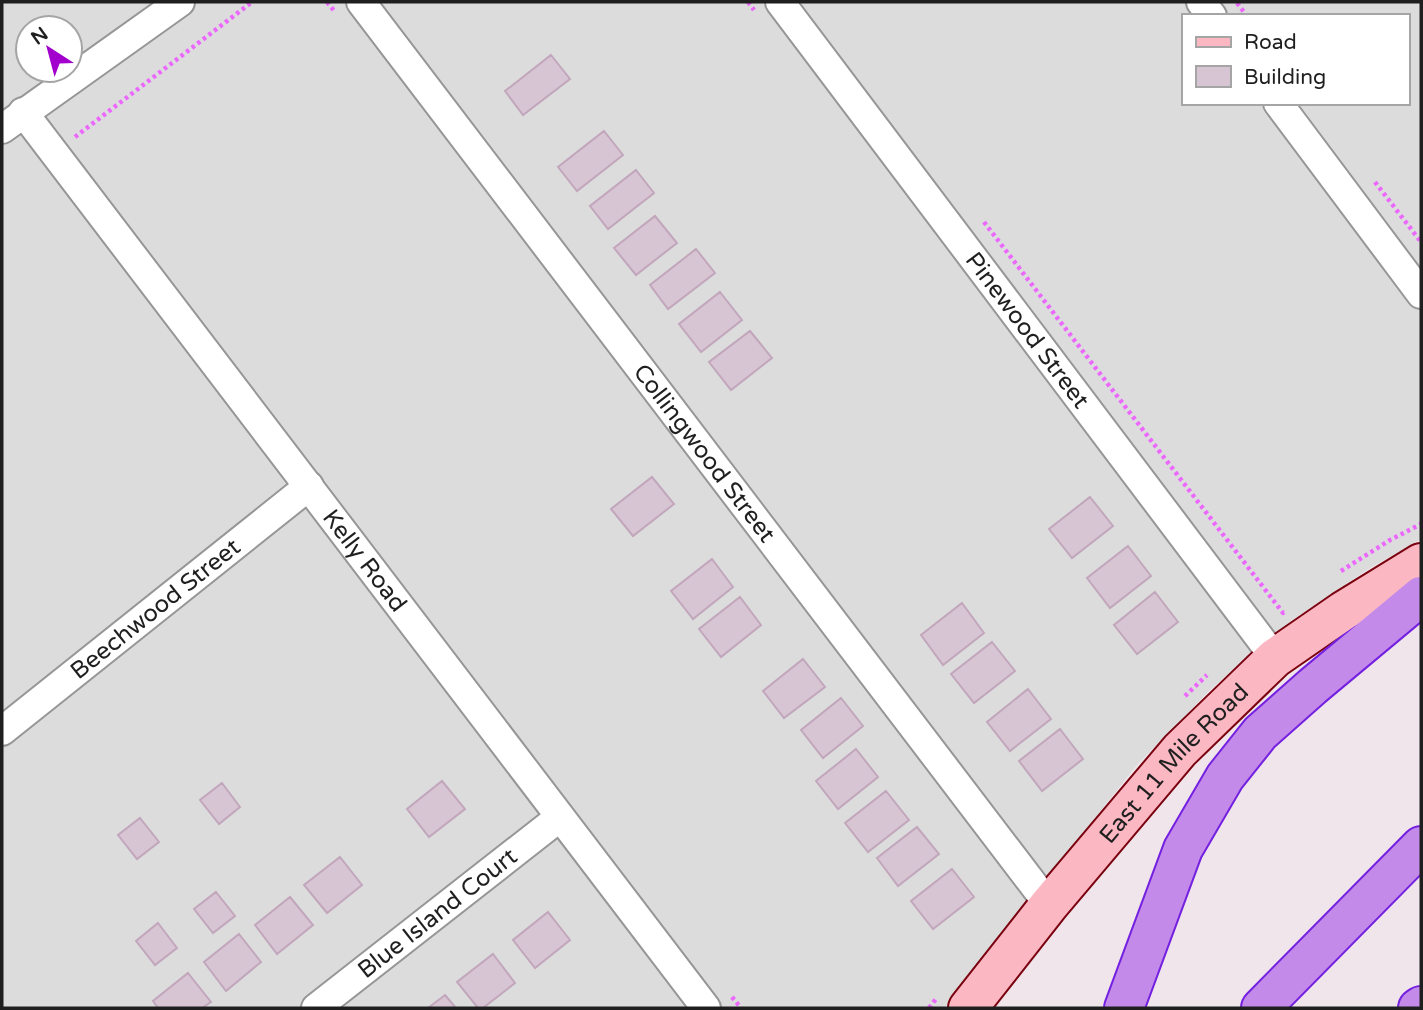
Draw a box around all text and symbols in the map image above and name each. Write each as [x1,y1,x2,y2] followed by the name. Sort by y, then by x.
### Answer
[14,14,84,84] north arrow
[1182,14,1409,105] legend
[27,23,52,49] text: N
[1244,30,1297,55] text: Road
[1244,65,1326,90] text: Building
[959,247,1095,414] street label: Pinewood Street
[627,358,781,548] street label: Collingwood Street
[316,504,413,618] street label: Kelly Road
[65,533,246,686] street label: Beechwood Street
[1093,678,1255,849] street label: East 11 Mile Road
[352,842,523,985] street label: Blue Island Court

